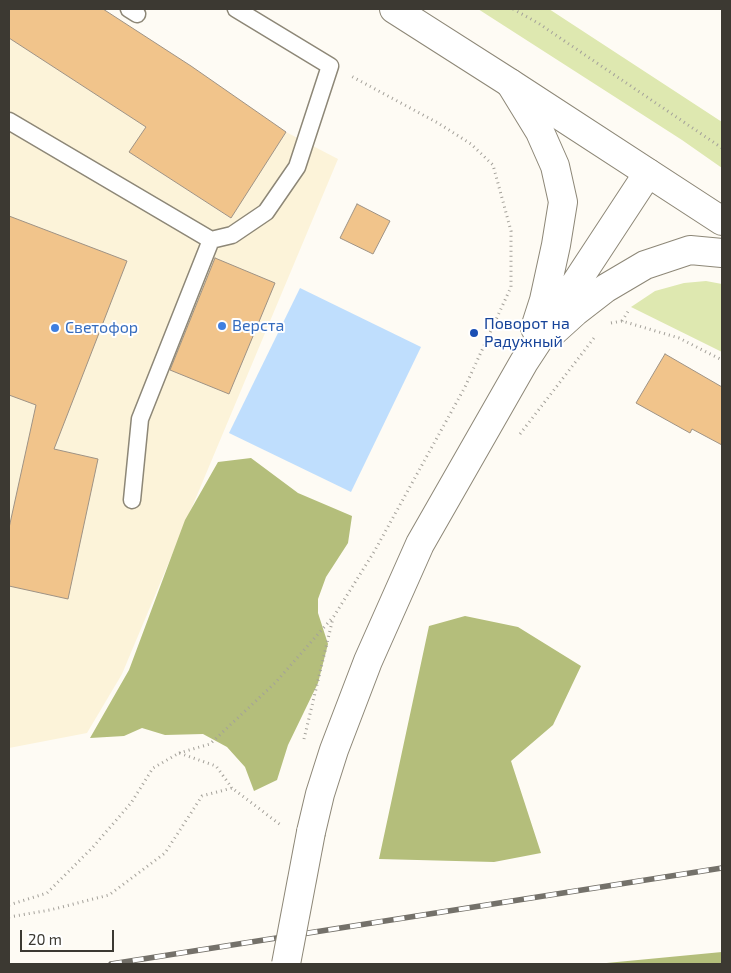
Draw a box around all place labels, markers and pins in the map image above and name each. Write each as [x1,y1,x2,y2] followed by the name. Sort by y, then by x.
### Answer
[484,314,570,352] place label: Поворот на Радужный
[232,316,284,336] place label: Верста
[65,318,138,338] place label: Светофор
[216,320,228,332] marker: Верста
[49,322,61,334] marker: Светофор
[468,327,480,339] marker: Поворот на Радужный

